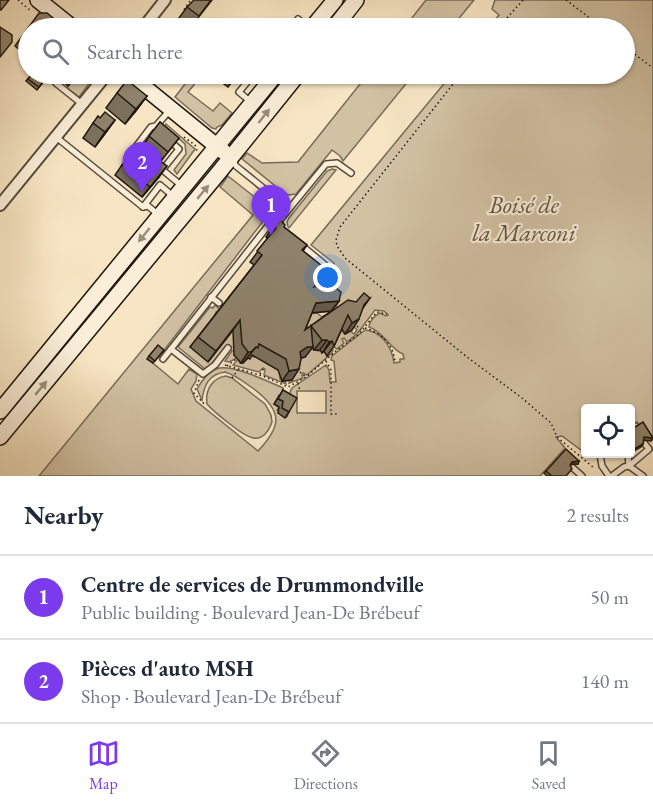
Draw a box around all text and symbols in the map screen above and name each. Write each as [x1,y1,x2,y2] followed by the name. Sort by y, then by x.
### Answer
[18,18,635,84] search box
[39,35,72,68] icon: search
[87,37,182,66] text: Search here
[258,108,270,123] one-way arrow
[122,142,162,192] pin: 2
[196,185,208,200] one-way arrow
[252,186,290,235] pin: 1
[472,189,577,248] park label: Boisé de la Marconi
[138,227,151,242] one-way arrow
[313,263,342,292] your location
[34,381,47,396] one-way arrow
[581,404,635,458] map controls
[581,404,635,458] button: locate
[24,498,104,532] text: Nearby
[566,502,629,528] text: 2 results
[81,570,424,599] text: Centre de services de Drummondville
[38,584,49,610] text: 1
[590,584,629,610] text: 50 m
[81,599,420,625] text: Public building · Boulevard Jean-De Brébeuf
[81,654,254,683] text: Pièces d'auto MSH
[38,668,49,694] text: 2
[581,668,629,694] text: 140 m
[81,683,342,709] text: Shop · Boulevard Jean-De Brébeuf
[87,737,120,794] tab: Map
[294,737,358,794] tab: Directions
[532,737,566,794] tab: Saved

